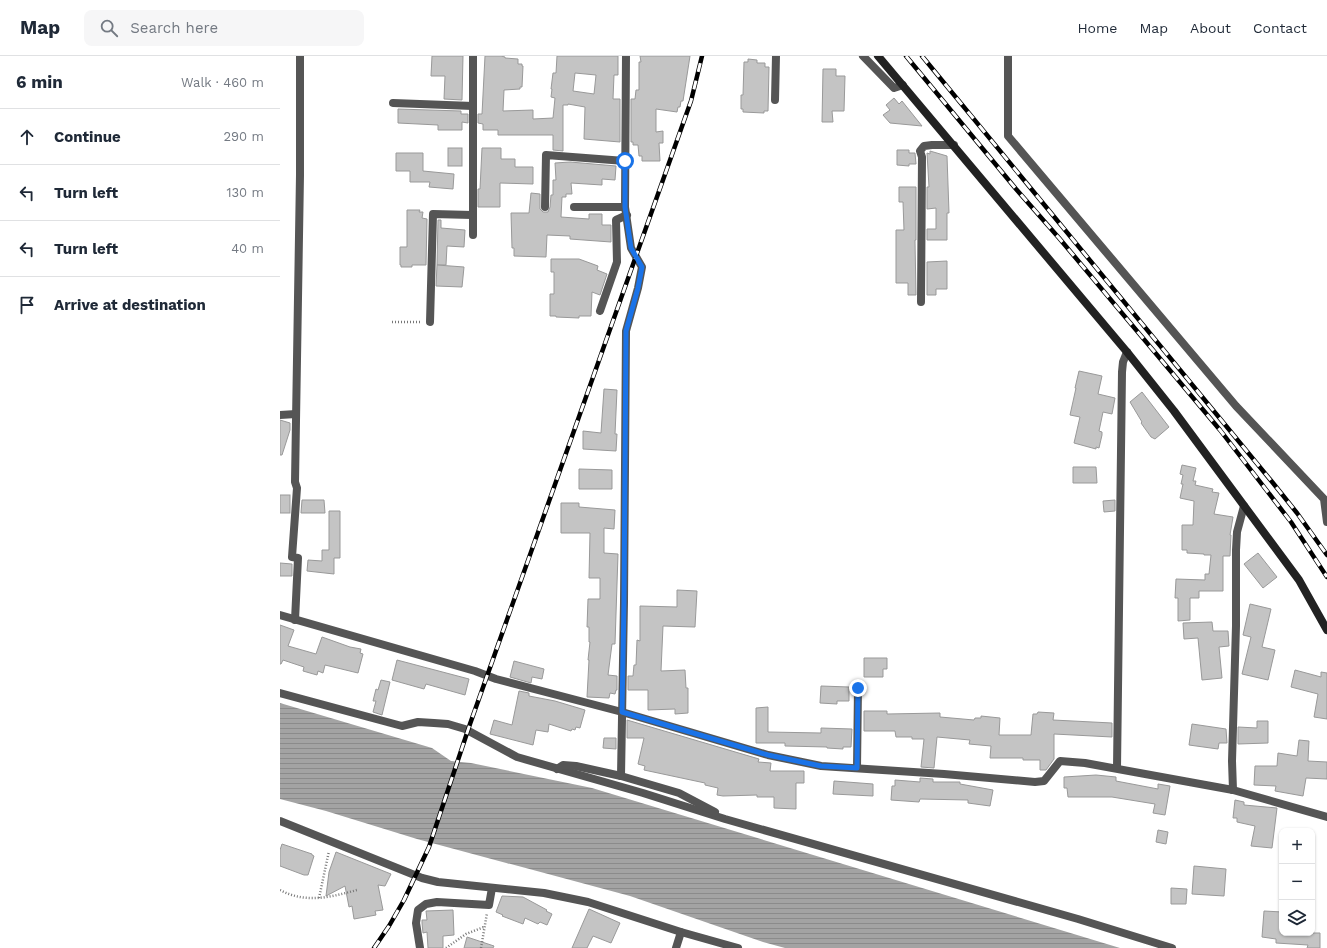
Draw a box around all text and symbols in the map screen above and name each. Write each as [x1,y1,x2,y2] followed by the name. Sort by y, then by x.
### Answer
[84,10,364,46] search box
[20,16,60,39] text: Map
[98,17,120,39] icon: search
[130,19,218,37] text: Search here
[1077,20,1117,36] text: Home
[1139,20,1168,36] text: Map
[1190,20,1231,36] text: About
[1253,20,1307,36] text: Contact
[16,72,63,92] text: 6 min
[181,75,264,90] text: Walk · 460 m
[16,126,38,148] icon: ahead
[54,128,121,146] text: Continue
[223,129,264,144] text: 290 m
[616,152,634,170] route start
[16,182,38,204] icon: left
[54,184,118,202] text: Turn left
[226,185,264,200] text: 130 m
[16,238,38,260] icon: left
[54,240,118,258] text: Turn left
[231,241,264,256] text: 40 m
[16,294,38,316] icon: arrive
[54,296,206,314] text: Arrive at destination
[849,679,867,697] route end
[1279,828,1315,936] map controls
[1279,828,1315,864] button: +
[1279,864,1315,900] button: −
[1279,900,1315,936] button: layers

